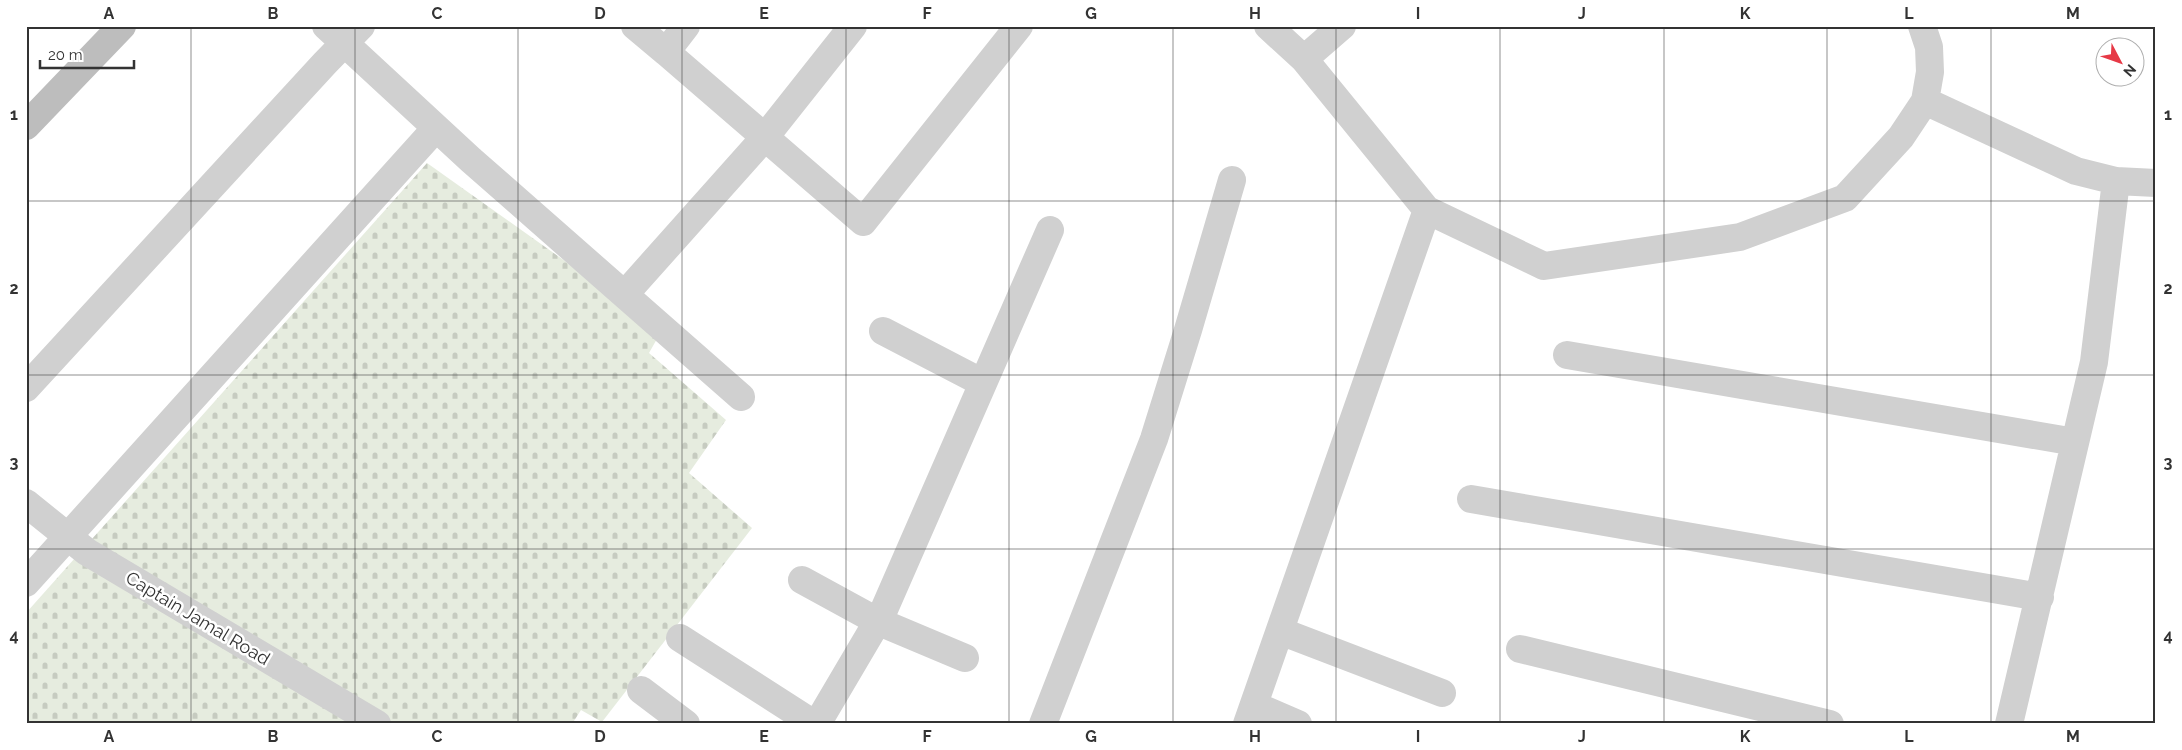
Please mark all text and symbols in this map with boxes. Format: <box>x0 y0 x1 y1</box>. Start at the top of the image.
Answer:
text: A <box>104 4 115 23</box>
text: B <box>268 4 279 23</box>
text: C <box>432 4 443 23</box>
text: D <box>594 4 606 23</box>
text: E <box>759 4 769 23</box>
text: F <box>922 4 932 23</box>
text: G <box>1085 4 1097 23</box>
text: H <box>1249 4 1261 23</box>
text: I <box>1416 4 1420 23</box>
text: J <box>1578 4 1586 23</box>
text: K <box>1740 4 1751 23</box>
text: L <box>1904 4 1914 23</box>
text: M <box>2066 4 2080 23</box>
scale bar <box>40 38 134 70</box>
north arrow <box>2094 38 2144 88</box>
text: 20 m <box>48 46 83 64</box>
text: N <box>2120 61 2139 80</box>
text: 1 <box>10 105 18 124</box>
text: 1 <box>2164 105 2172 124</box>
text: 2 <box>9 279 19 298</box>
text: 2 <box>2163 279 2173 298</box>
text: 3 <box>10 453 19 472</box>
text: 3 <box>2164 453 2173 472</box>
street label: Captain Jamal Road <box>122 567 274 669</box>
text: 4 <box>9 626 19 645</box>
text: 4 <box>2163 626 2173 645</box>
text: A <box>104 727 115 746</box>
text: B <box>268 727 279 746</box>
text: C <box>432 727 443 746</box>
text: D <box>594 727 606 746</box>
text: E <box>759 727 769 746</box>
text: F <box>922 727 932 746</box>
text: G <box>1085 727 1097 746</box>
text: H <box>1249 727 1261 746</box>
text: I <box>1416 727 1420 746</box>
text: J <box>1578 727 1586 746</box>
text: K <box>1740 727 1751 746</box>
text: L <box>1904 727 1914 746</box>
text: M <box>2066 727 2080 746</box>

